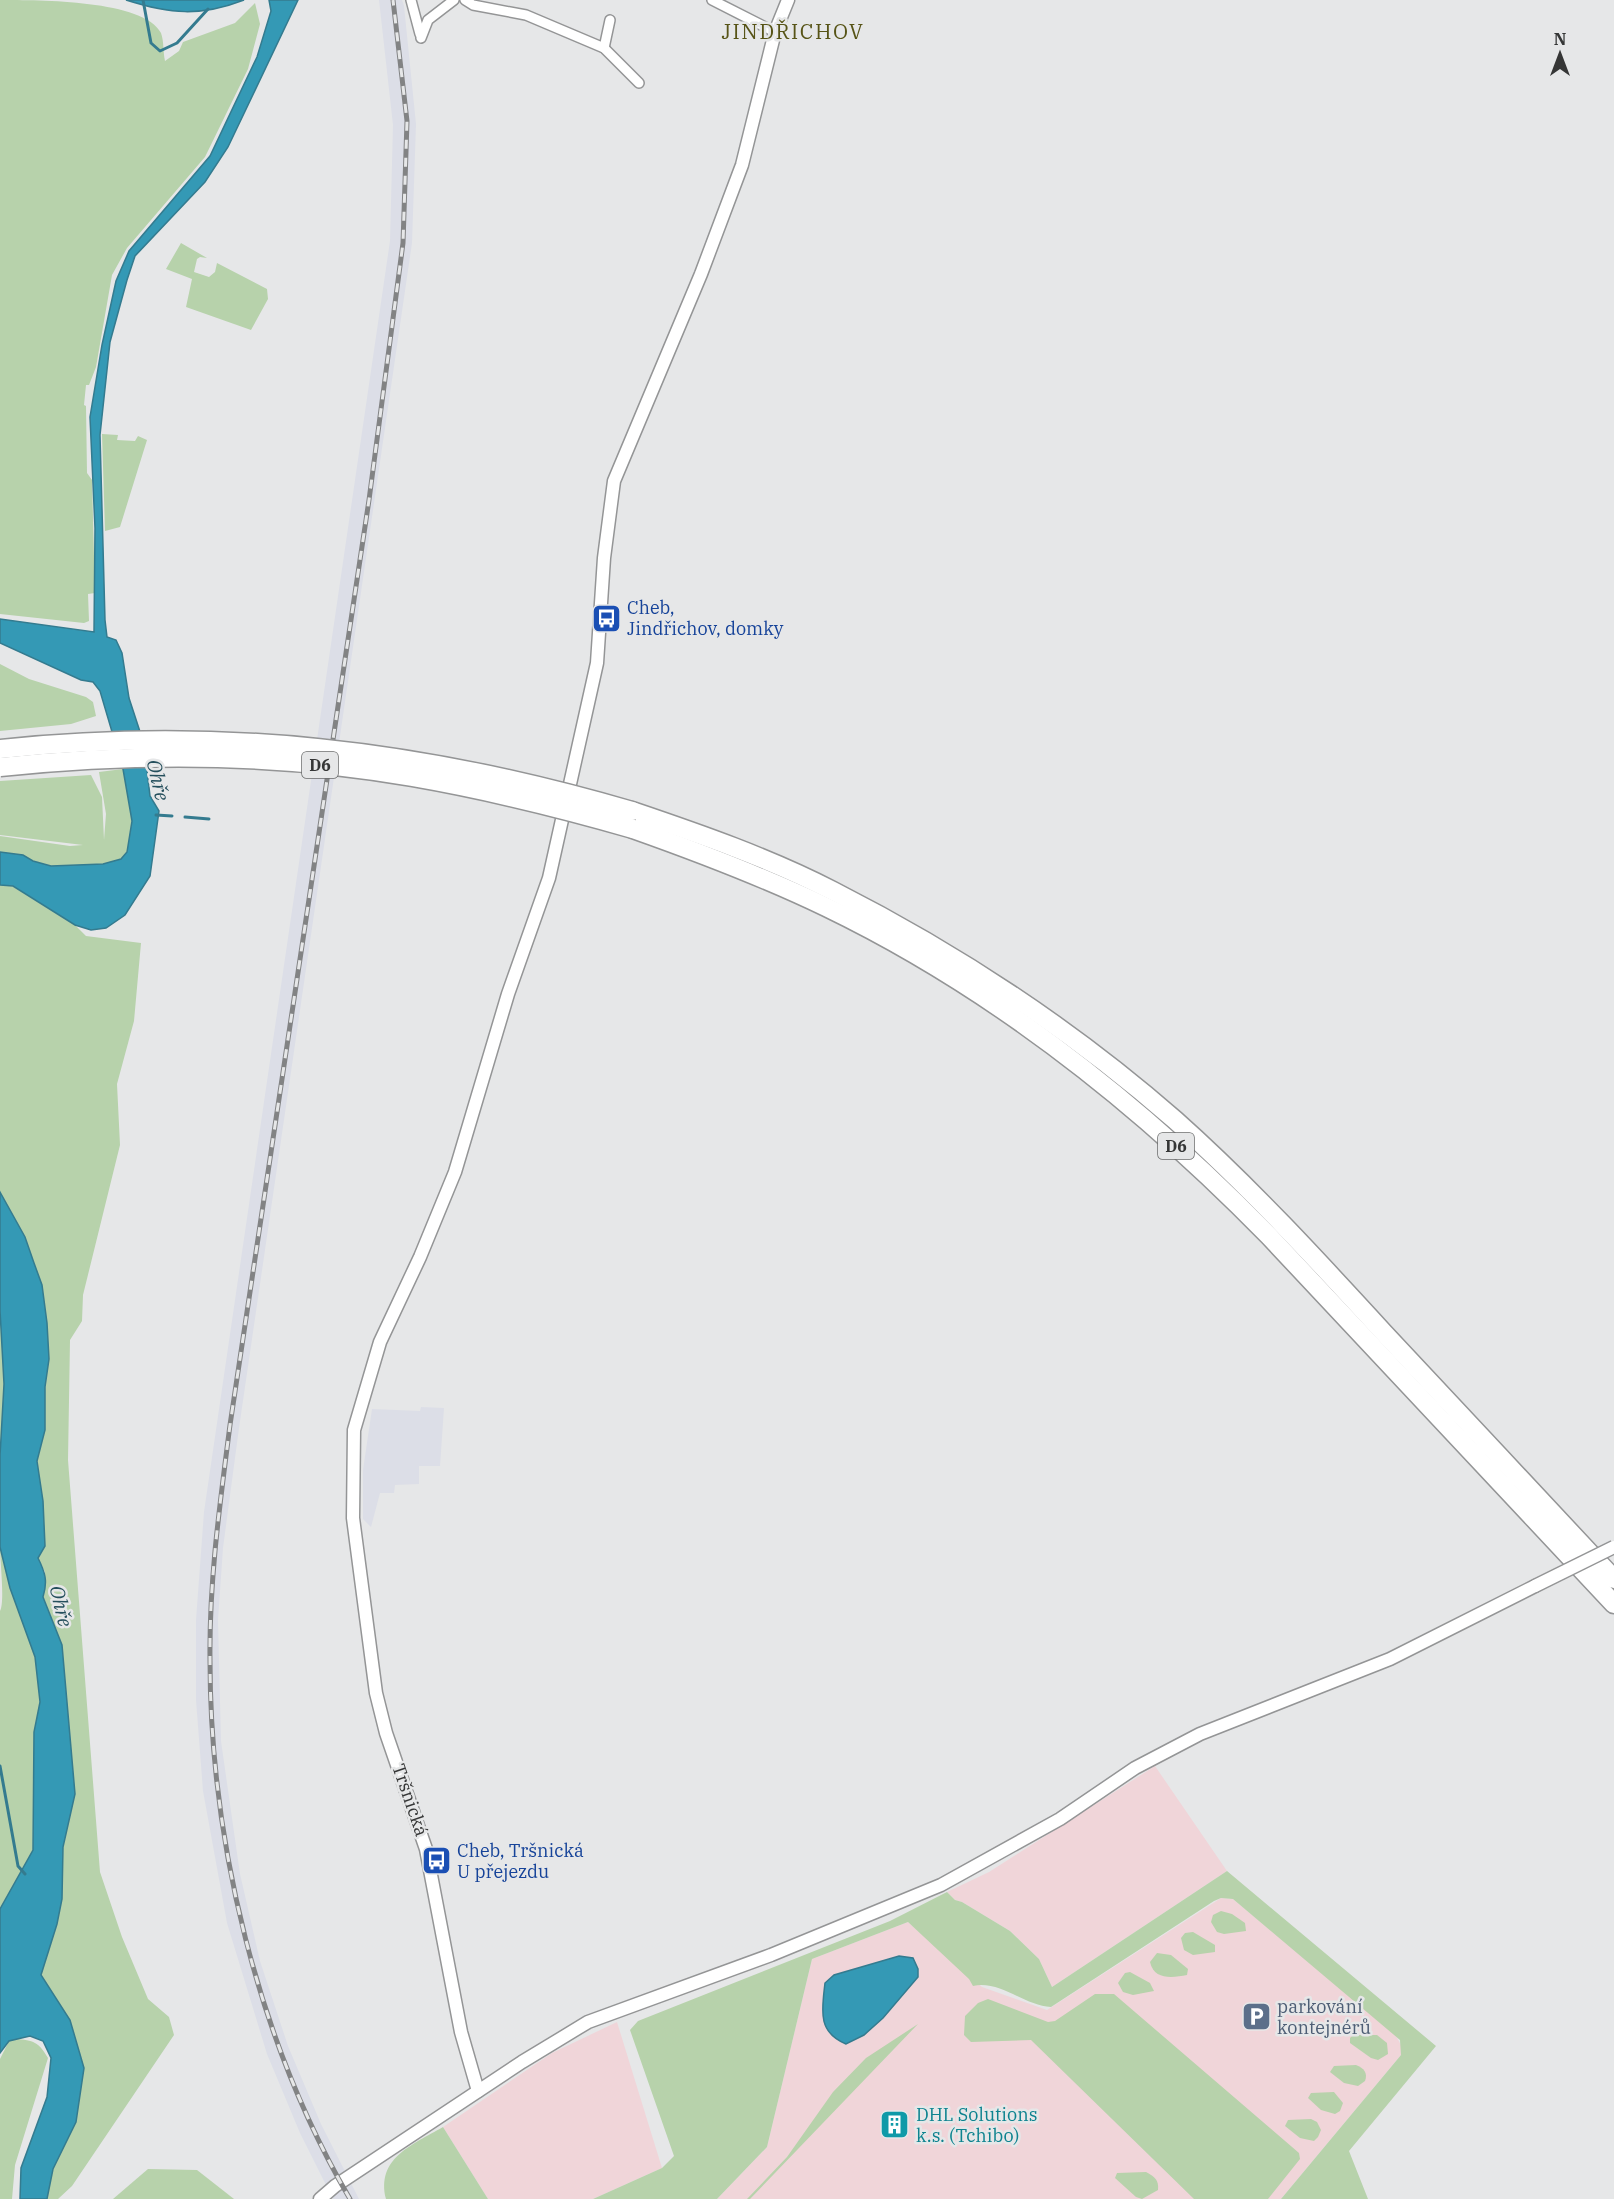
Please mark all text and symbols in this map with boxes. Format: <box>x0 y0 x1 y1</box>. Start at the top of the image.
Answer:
district label: JINDŘICHOV <box>721 17 865 45</box>
north arrow <box>1530 24 1590 84</box>
text: N <box>1554 29 1566 49</box>
place label: Cheb, Jindřichov, domky <box>627 596 784 640</box>
bus stop icon: Cheb, Jindřichov, domky <box>590 602 622 634</box>
road number: D6 <box>302 752 338 778</box>
water label: Ohře <box>141 756 176 803</box>
road number: D6 <box>1158 1133 1194 1159</box>
water label: Ohře <box>44 1582 79 1629</box>
street label: Tršnická <box>387 1761 434 1839</box>
place label: Cheb, Tršnická U přejezdu <box>457 1839 584 1883</box>
bus stop icon: Cheb, Tršnická U přejezdu <box>420 1845 452 1877</box>
place label: parkování kontejnérů <box>1277 1995 1371 2039</box>
parking icon: parkování kontejnérů <box>1240 2001 1272 2033</box>
place label: DHL Solutions k.s. (Tchibo) <box>916 2103 1037 2147</box>
building icon: DHL Solutions k.s. (Tchibo) <box>879 2109 911 2141</box>

